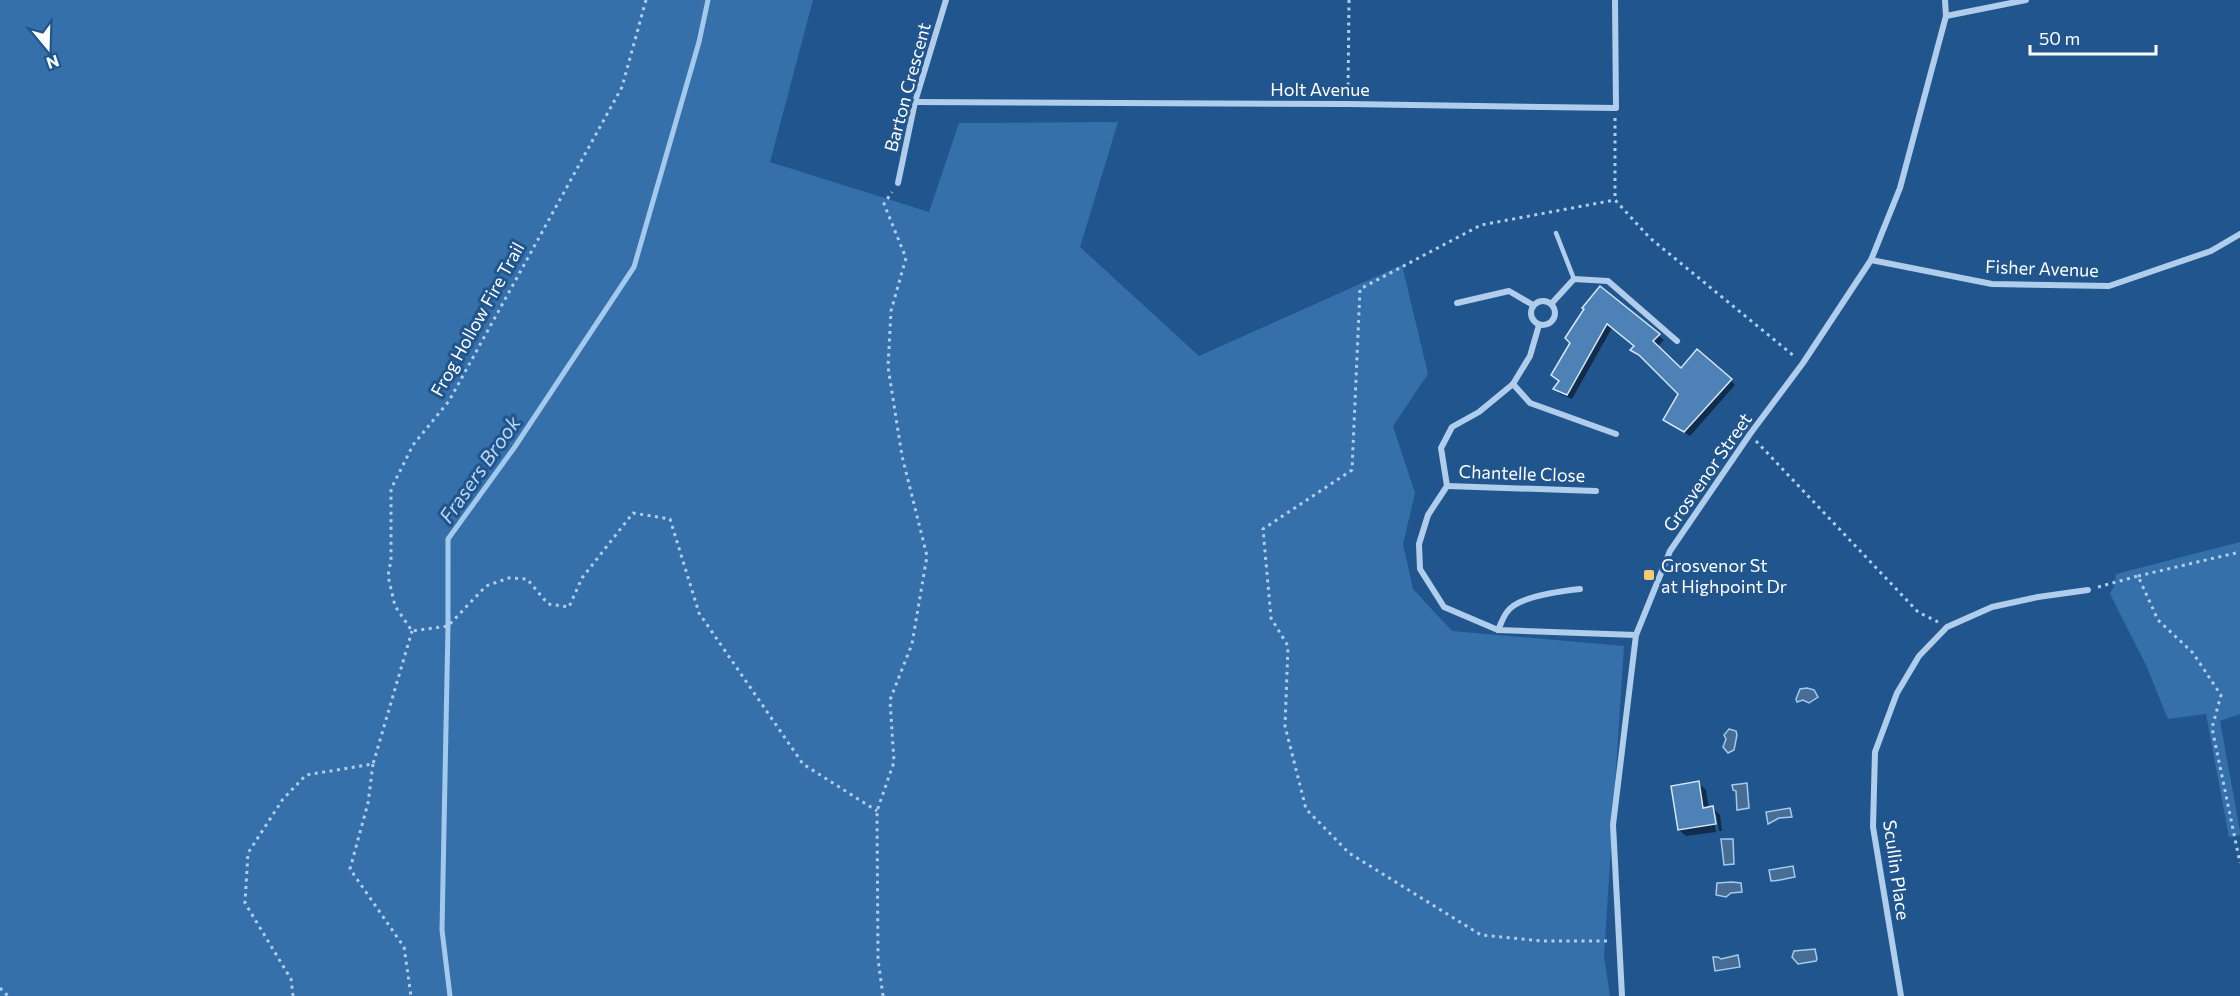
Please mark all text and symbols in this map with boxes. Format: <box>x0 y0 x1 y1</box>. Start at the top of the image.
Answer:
north arrow <box>18 18 78 78</box>
scale bar <box>2030 18 2156 56</box>
street label: Barton Crescent <box>879 20 935 154</box>
text: 50 m <box>2039 27 2080 49</box>
text: N <box>44 52 62 74</box>
street label: Holt Avenue <box>1270 78 1370 100</box>
street label: Frog Hollow Fire Trail <box>425 238 529 400</box>
street label: Fisher Avenue <box>1985 255 2099 281</box>
street label: Grosvenor Street <box>1658 408 1756 536</box>
water label: Frasers Brook <box>433 410 525 527</box>
street label: Chantelle Close <box>1458 460 1586 486</box>
place label: Grosvenor St at Highpoint Dr <box>1661 554 1787 597</box>
marker: Grosvenor St at Highpoint Dr <box>1642 568 1656 582</box>
street label: Scullin Place <box>1879 819 1915 921</box>

